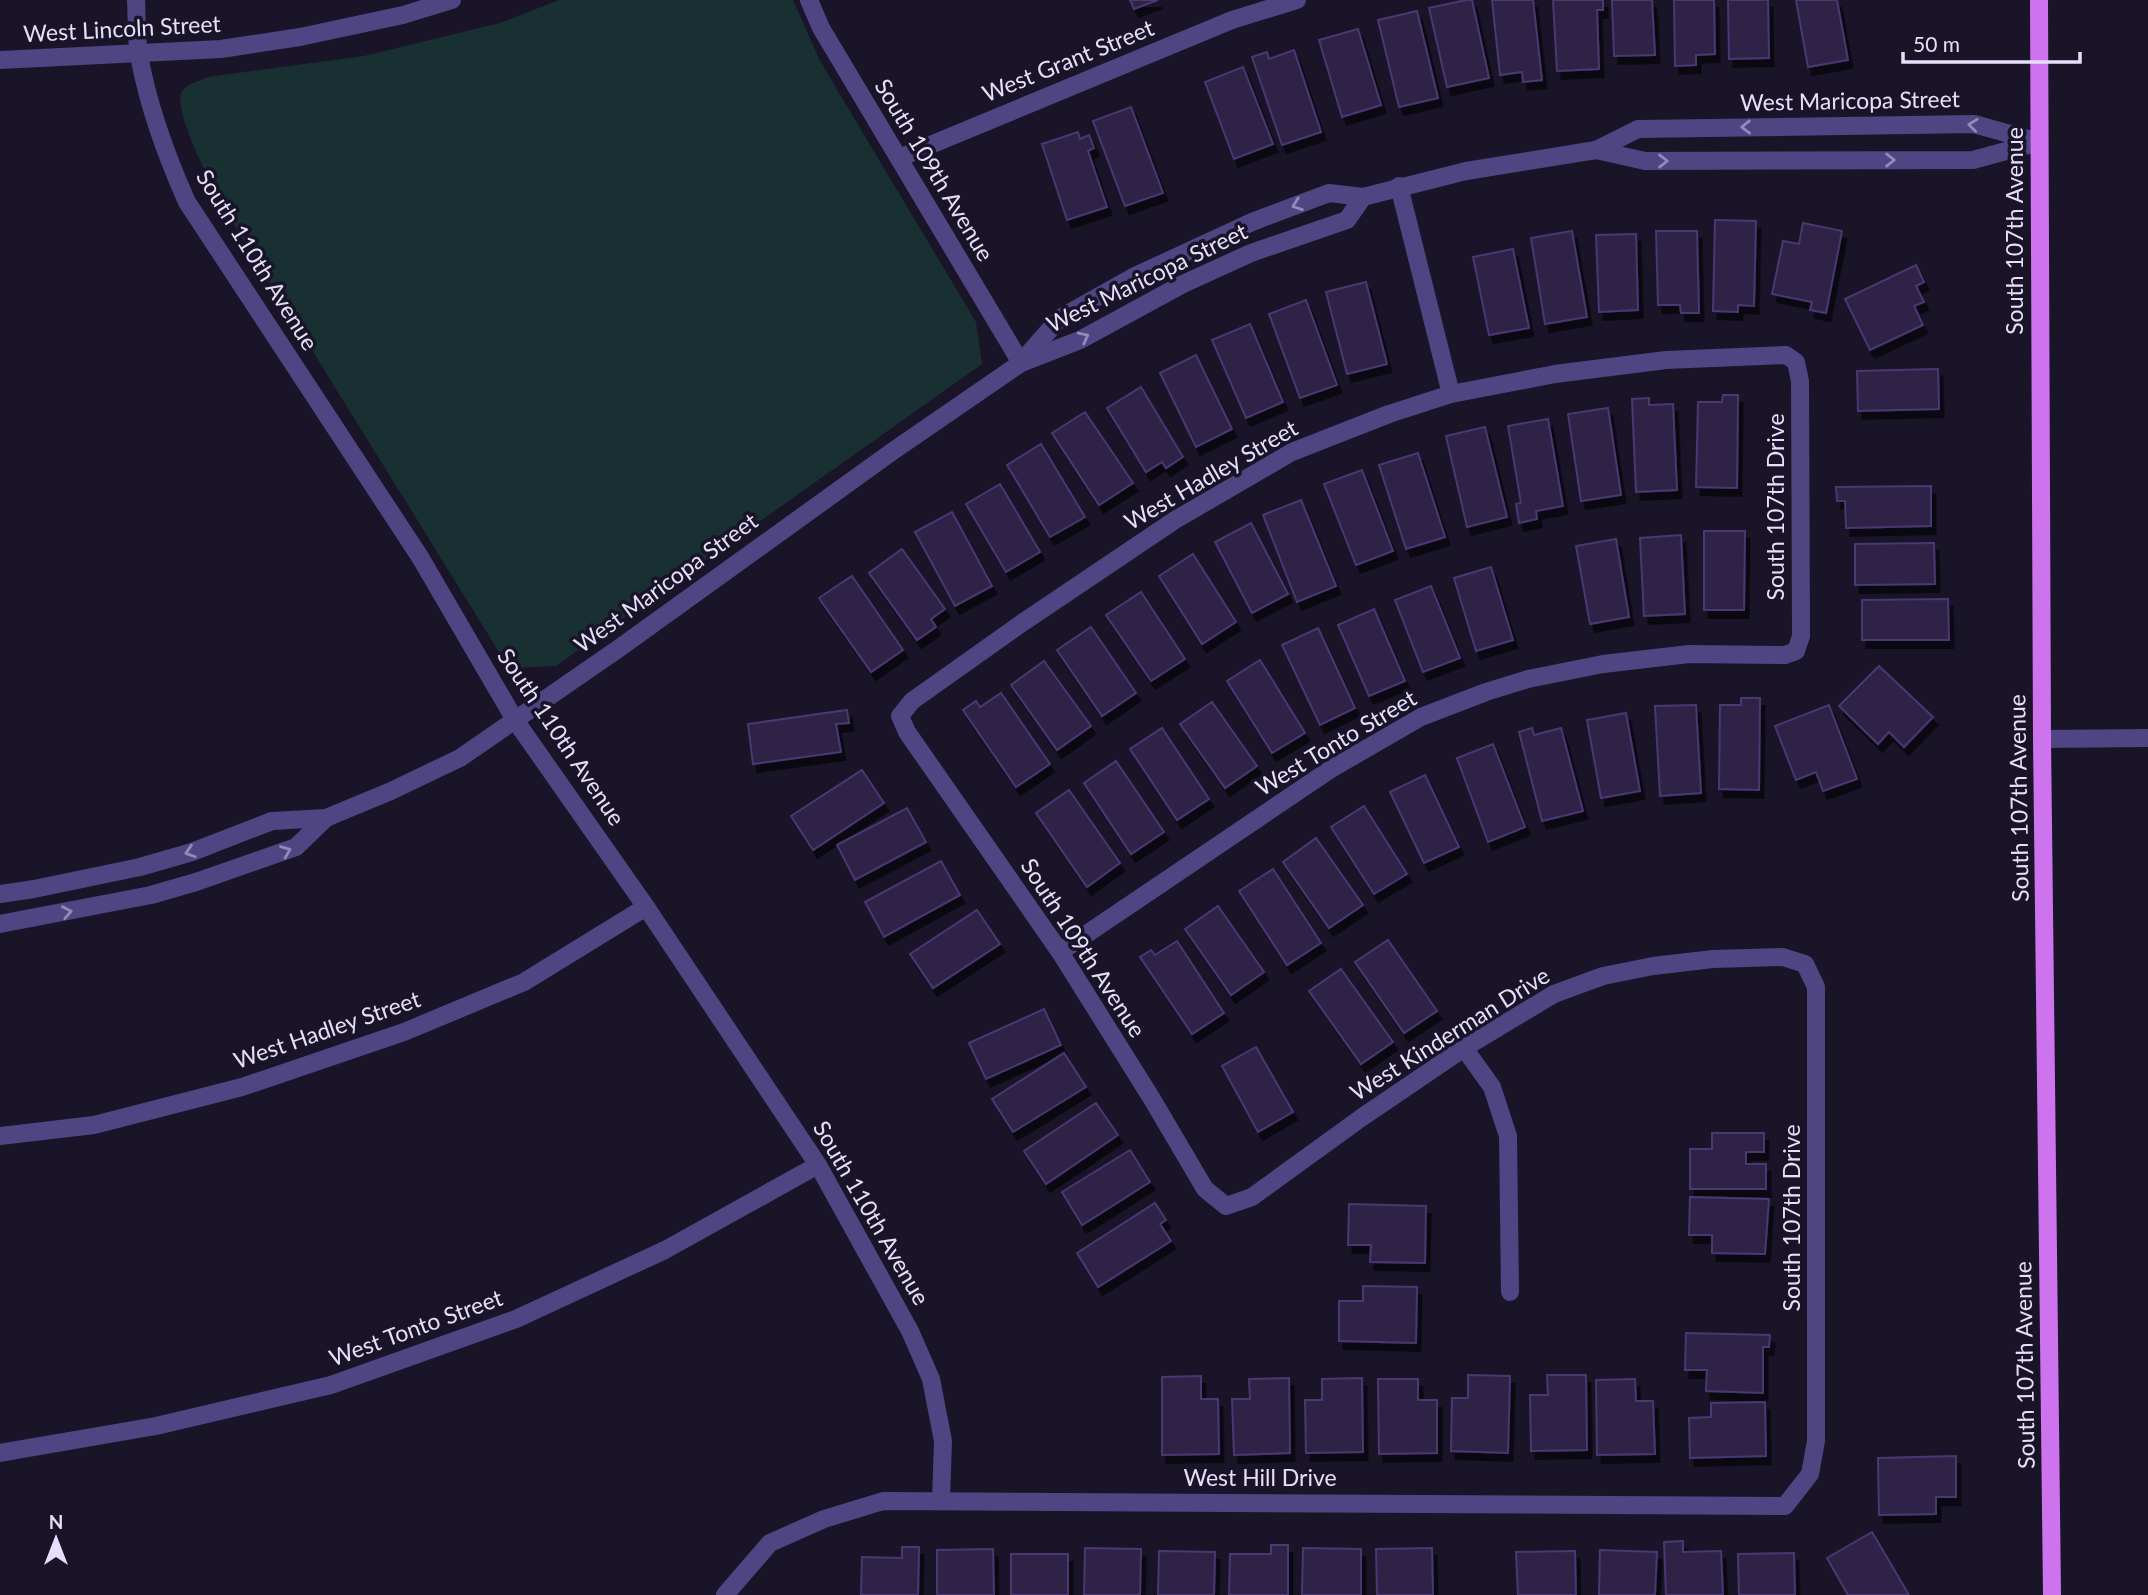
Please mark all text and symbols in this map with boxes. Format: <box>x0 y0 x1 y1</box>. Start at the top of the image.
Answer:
street label: West Lincoln Street <box>23 9 222 47</box>
street label: West Grant Street <box>978 13 1158 107</box>
scale bar <box>1903 21 2080 65</box>
text: 50 m <box>1913 31 1960 56</box>
street label: South 109th Avenue <box>869 73 1000 266</box>
street label: West Maricopa Street <box>1740 84 1961 116</box>
one-way arrow <box>1967 118 1979 133</box>
one-way arrow <box>1740 120 1751 135</box>
street label: South 107th Avenue <box>2000 127 2028 335</box>
one-way arrow <box>1885 152 1896 168</box>
one-way arrow <box>1658 153 1668 169</box>
street label: South 110th Avenue <box>191 164 325 355</box>
one-way arrow <box>1292 197 1304 211</box>
street label: West Maricopa Street <box>1042 216 1252 338</box>
one-way arrow <box>1077 332 1089 346</box>
street label: West Hadley Street <box>1119 413 1303 535</box>
street label: South 107th Drive <box>1761 413 1789 601</box>
street label: West Maricopa Street <box>568 506 763 658</box>
street label: South 110th Avenue <box>492 643 631 830</box>
street label: West Tonto Street <box>1250 683 1421 801</box>
street label: South 107th Avenue <box>2002 694 2034 902</box>
one-way arrow <box>184 844 196 858</box>
one-way arrow <box>279 845 291 859</box>
street label: South 109th Avenue <box>1016 853 1152 1042</box>
one-way arrow <box>61 905 73 920</box>
street label: West Kinderman Drive <box>1345 960 1554 1106</box>
street label: West Hadley Street <box>230 984 424 1074</box>
street label: South 110th Avenue <box>808 1116 936 1309</box>
street label: South 107th Drive <box>1777 1124 1805 1312</box>
street label: South 107th Avenue <box>2008 1261 2040 1469</box>
street label: West Tonto Street <box>325 1282 507 1371</box>
street label: West Hill Drive <box>1183 1463 1337 1491</box>
north arrow <box>21 1504 91 1574</box>
text: N <box>49 1510 63 1533</box>

